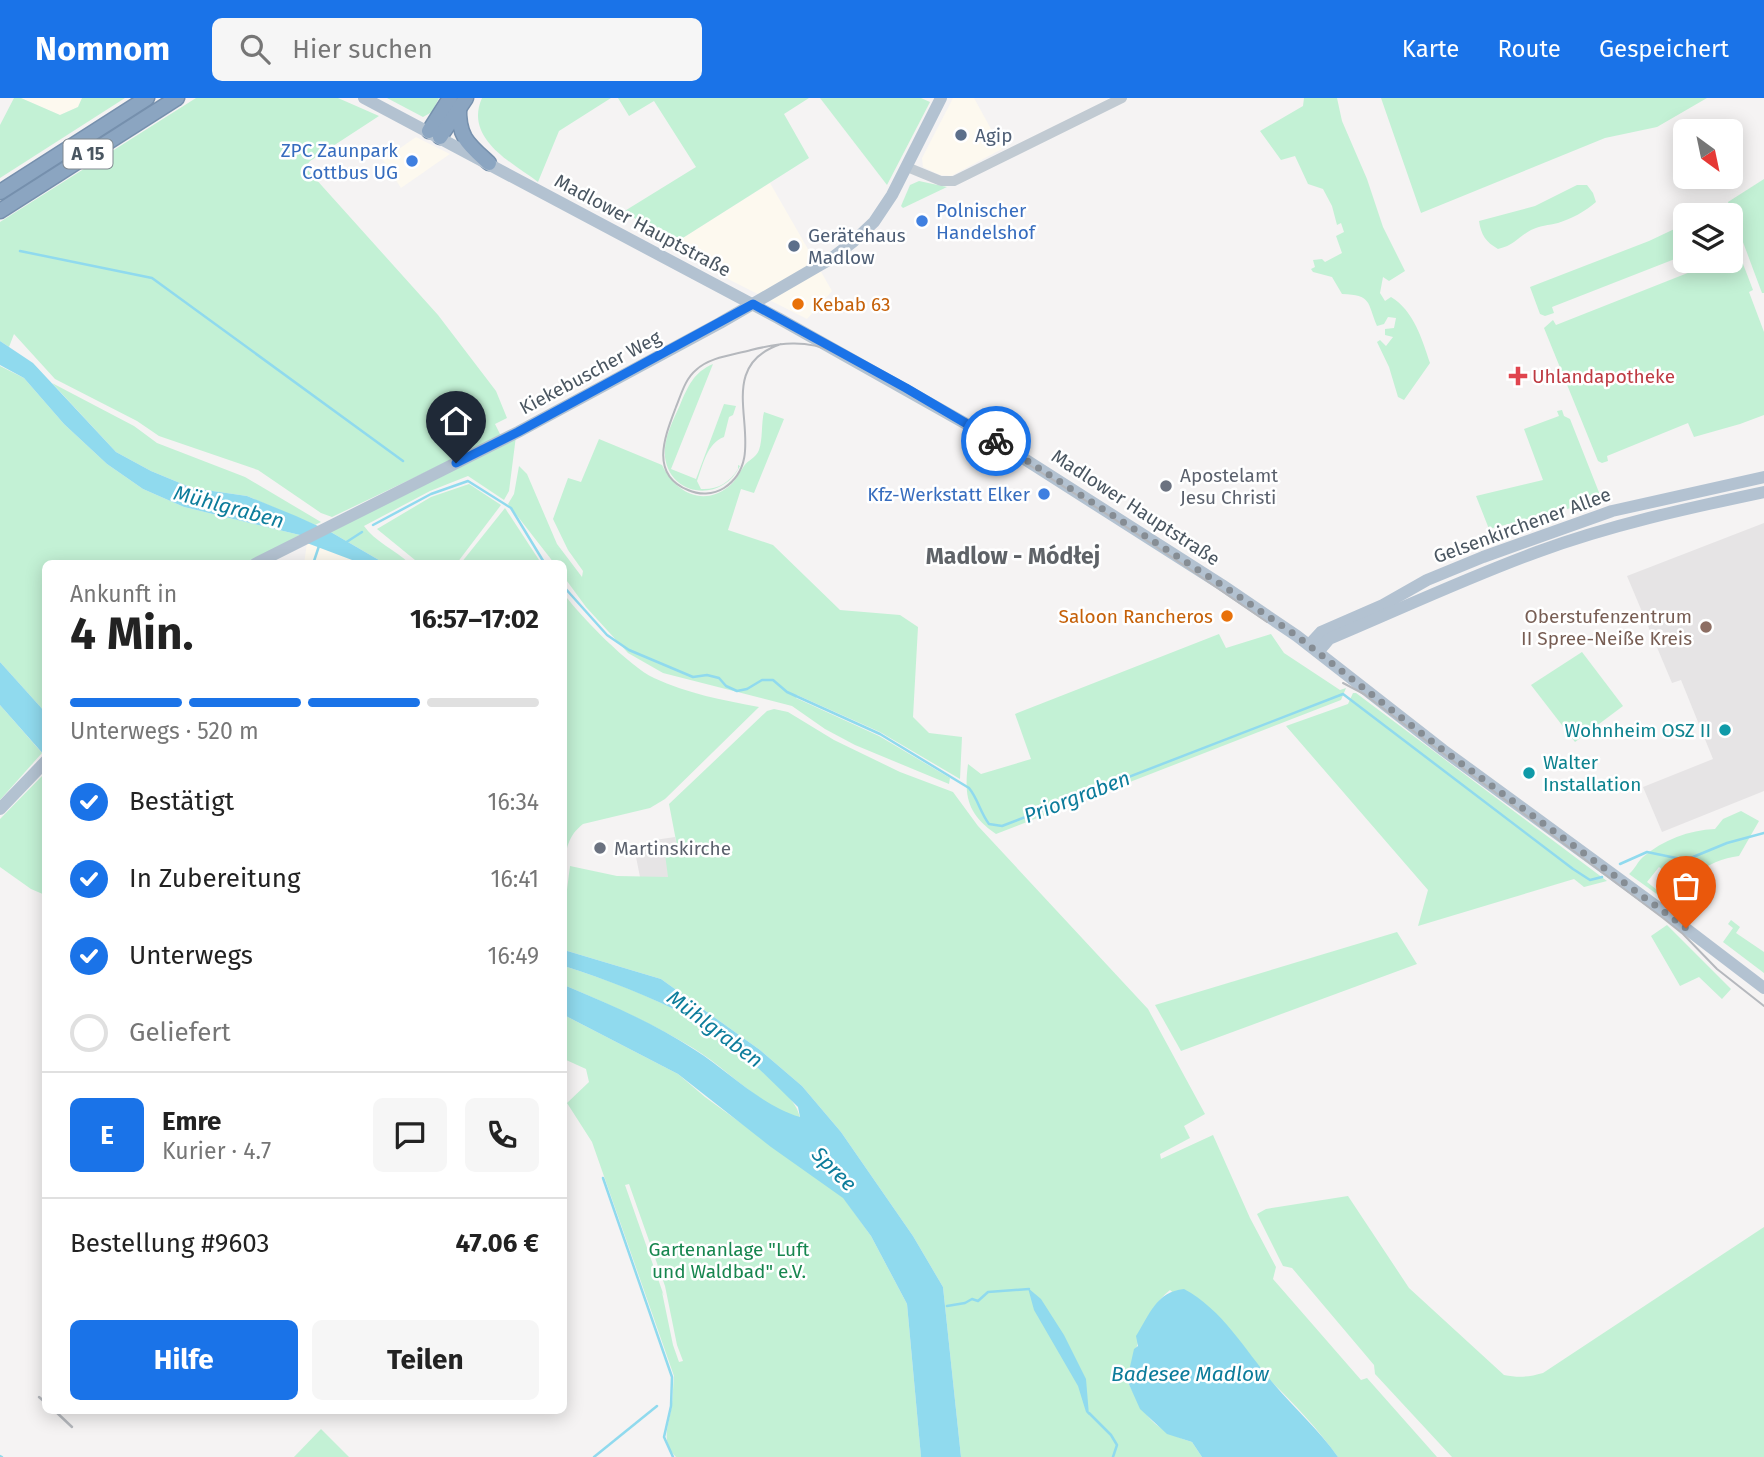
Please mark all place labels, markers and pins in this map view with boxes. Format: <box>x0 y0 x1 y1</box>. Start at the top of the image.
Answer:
place label: Agip <box>975 124 1012 147</box>
marker: Agip <box>953 127 969 143</box>
place label: ZPC Zaunpark Cottbus UG <box>281 139 398 184</box>
marker: ZPC Zaunpark Cottbus UG <box>404 153 420 169</box>
place label: Polnischer Handelshof <box>936 199 1037 244</box>
marker: Polnischer Handelshof <box>914 213 930 229</box>
place label: Gerätehaus Madlow <box>808 224 906 269</box>
marker: Gerätehaus Madlow <box>786 238 802 254</box>
place label: Kebab 63 <box>812 293 890 316</box>
marker: Kebab 63 <box>790 296 806 312</box>
place label: Uhlandapotheke <box>1532 365 1675 388</box>
marker: Uhlandapotheke <box>1510 368 1526 384</box>
pin <box>426 391 486 463</box>
place label: Apostelamt Jesu Christi <box>1180 464 1278 509</box>
marker: Apostelamt Jesu Christi <box>1158 478 1174 494</box>
place label: Kfz-Werkstatt Elker <box>867 483 1031 506</box>
marker: Kfz-Werkstatt Elker <box>1036 486 1052 502</box>
place label: Saloon Rancheros <box>1059 605 1213 628</box>
place label: Oberstufenzentrum II Spree-Neiße Kreis <box>1521 605 1692 650</box>
marker: Saloon Rancheros <box>1219 608 1235 624</box>
marker: Oberstufenzentrum II Spree-Neiße Kreis <box>1698 619 1714 635</box>
place label: Wohnheim OSZ II <box>1565 719 1711 742</box>
marker: Wohnheim OSZ II <box>1717 722 1733 738</box>
place label: Walter Installation <box>1543 751 1641 796</box>
marker: Walter Installation <box>1521 765 1537 781</box>
place label: Martinskirche <box>614 837 731 860</box>
marker: Martinskirche <box>592 840 608 856</box>
pin <box>1656 856 1716 928</box>

